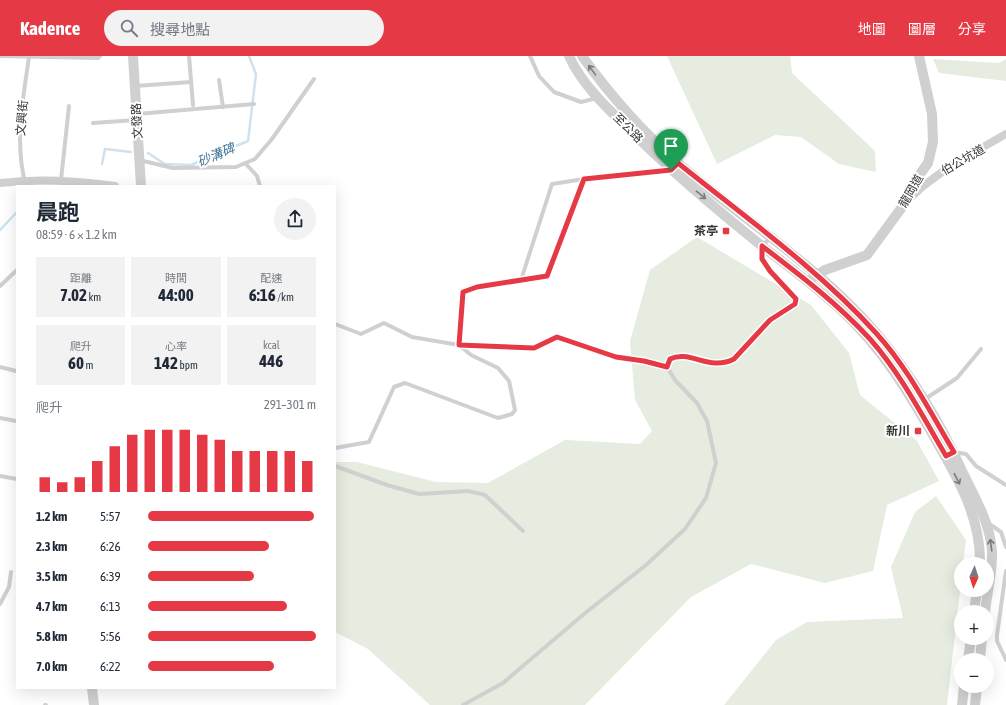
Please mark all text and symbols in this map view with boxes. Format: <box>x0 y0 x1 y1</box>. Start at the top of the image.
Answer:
search box <box>104 10 384 46</box>
text: Kadence <box>20 17 80 39</box>
icon: search <box>118 17 140 39</box>
text: 搜尋地點 <box>150 21 210 38</box>
text: 地圖 <box>858 21 886 37</box>
text: 圖層 <box>908 21 936 37</box>
text: 分享 <box>958 21 986 37</box>
one-way arrow <box>588 65 596 76</box>
street label: 文興街 <box>13 99 31 137</box>
street label: 文發路 <box>129 103 145 139</box>
street label: 至公路 <box>610 110 646 146</box>
pin <box>654 129 688 170</box>
icon: arrive <box>660 135 682 157</box>
water label: 砂溝碑 <box>195 140 239 170</box>
street label: 伯公坑道 <box>939 142 987 178</box>
street label: 龍岡道 <box>896 172 926 210</box>
one-way arrow <box>695 191 706 200</box>
button: share <box>274 198 316 240</box>
text: 晨跑 <box>36 199 80 225</box>
place label: 茶亭 <box>694 224 718 238</box>
marker: 茶亭 <box>721 226 731 236</box>
text: 08:59 · 6 × 1.2 km <box>36 227 117 242</box>
text: 距離 <box>70 272 92 284</box>
text: 時間 <box>165 272 187 284</box>
text: 配速 <box>260 272 282 284</box>
text: 7.02 <box>60 285 87 305</box>
text: 44:00 <box>158 285 194 305</box>
text: 6:16 <box>249 285 276 305</box>
text: km <box>87 291 101 303</box>
text: /km <box>276 291 294 303</box>
text: kcal <box>263 339 280 351</box>
text: 爬升 <box>70 340 92 352</box>
text: 心率 <box>165 340 187 352</box>
text: 446 <box>259 351 283 371</box>
text: 60 <box>68 353 84 373</box>
text: 142 <box>154 353 178 373</box>
text: m <box>84 359 93 371</box>
text: bpm <box>178 359 198 371</box>
text: 291–301 m <box>264 397 316 412</box>
text: 爬升 <box>36 400 62 415</box>
place label: 新川 <box>886 424 910 438</box>
marker: 新川 <box>913 426 923 436</box>
one-way arrow <box>954 472 961 484</box>
text: 1.2 km <box>36 509 67 524</box>
text: 5:57 <box>100 509 121 524</box>
text: 2.3 km <box>36 539 67 554</box>
text: 6:26 <box>100 539 121 554</box>
one-way arrow <box>987 539 995 552</box>
north arrow <box>954 557 994 597</box>
map controls <box>954 557 994 693</box>
text: 3.5 km <box>36 569 67 584</box>
text: 6:39 <box>100 569 121 584</box>
text: 4.7 km <box>36 599 67 614</box>
text: 6:13 <box>100 599 121 614</box>
button: + <box>954 605 994 645</box>
text: 5.8 km <box>36 629 67 644</box>
text: 5:56 <box>100 629 121 644</box>
button: − <box>954 653 994 693</box>
text: 7.0 km <box>36 659 67 674</box>
text: 6:22 <box>100 659 121 674</box>

